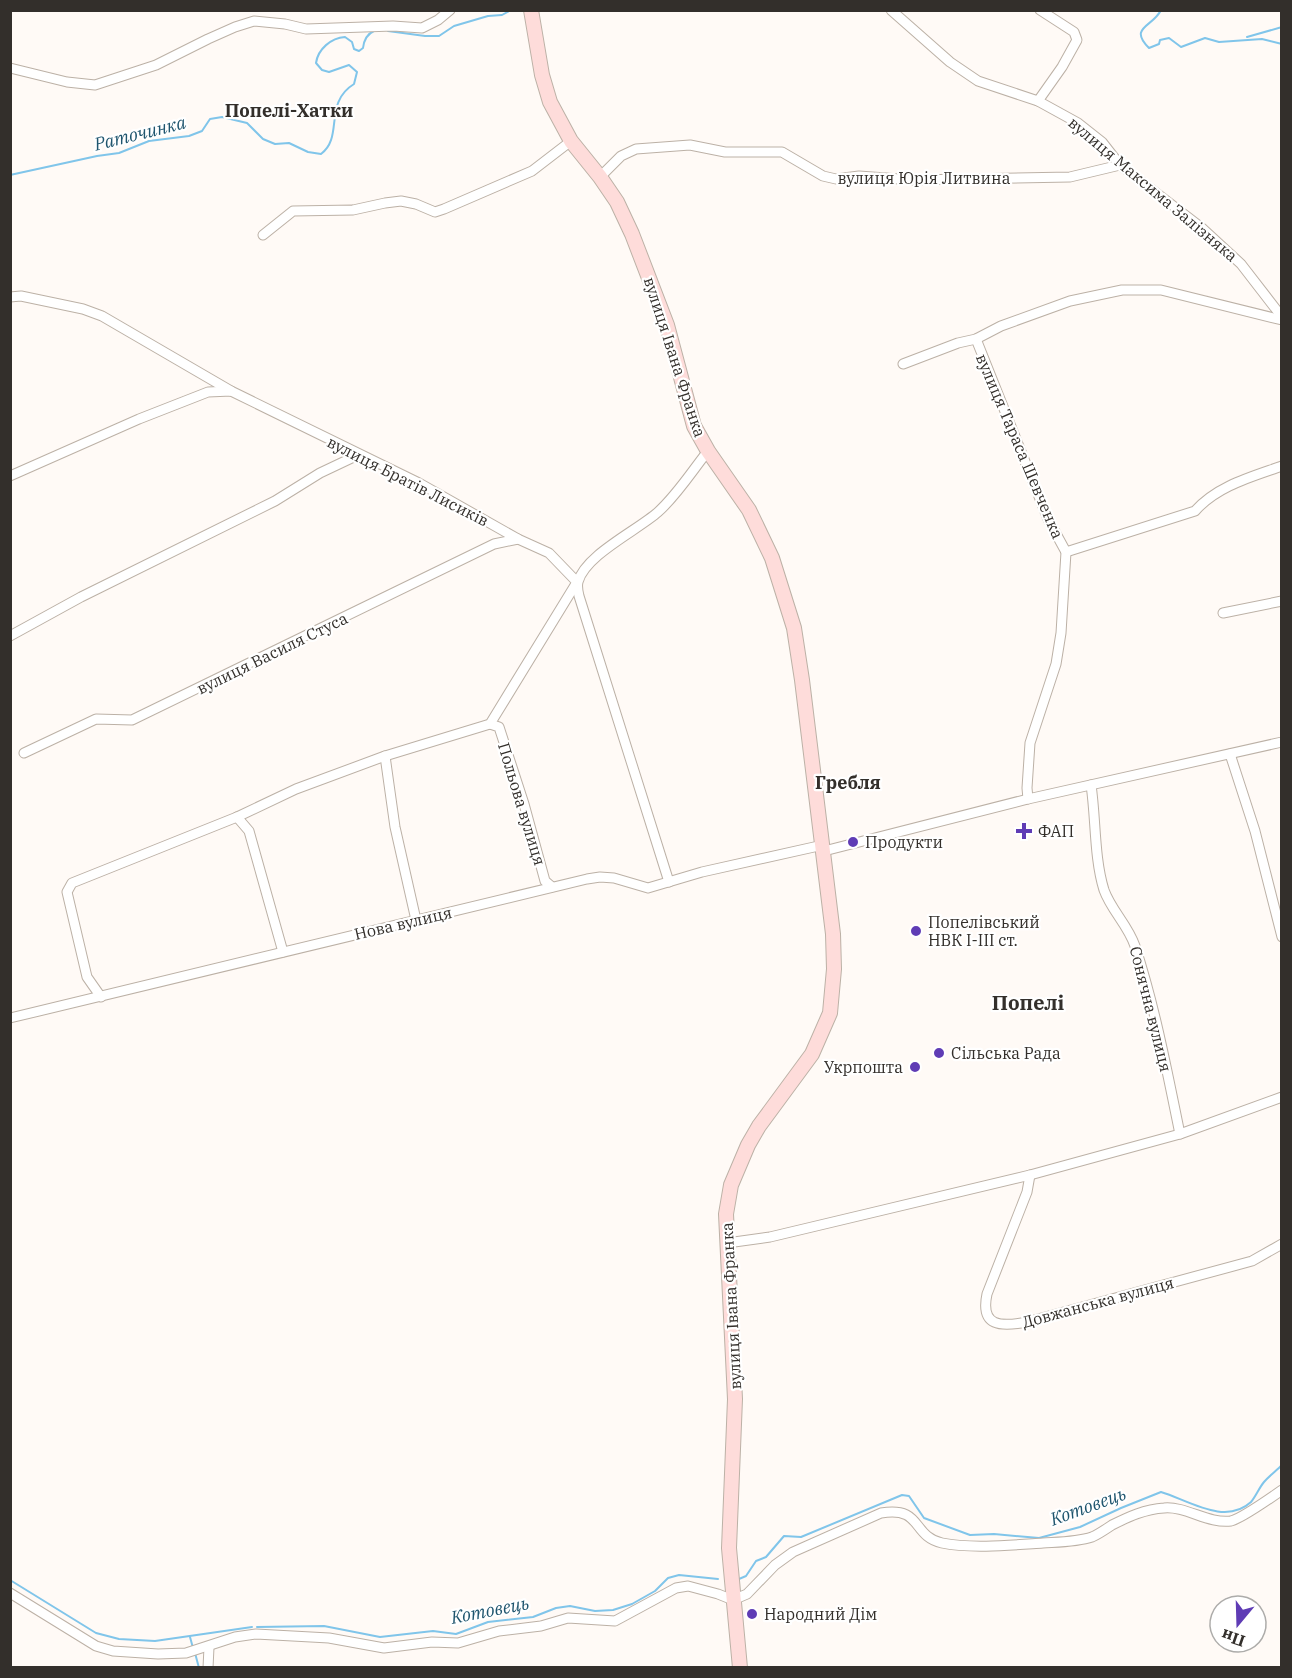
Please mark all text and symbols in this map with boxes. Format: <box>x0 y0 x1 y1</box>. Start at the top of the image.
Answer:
district label: Попелі-Хатки <box>225 99 353 122</box>
water label: Раточинка <box>91 110 188 156</box>
street label: вулиця Максима Залізняка <box>1064 112 1242 266</box>
street label: вулиця Юрія Литвина <box>838 168 1011 188</box>
street label: вулиця Івана Франка <box>640 274 710 440</box>
street label: вулиця Тараса Шевченка <box>972 350 1068 542</box>
street label: вулиця Братів Лисиків <box>324 432 492 530</box>
street label: вулиця Василя Стуса <box>193 608 351 698</box>
street label: Польова вулиця <box>494 740 550 868</box>
district label: Гребля <box>815 771 881 794</box>
place label: ФАП <box>1038 821 1074 841</box>
marker: ФАП <box>1015 822 1033 840</box>
place label: Продукти <box>865 832 943 852</box>
marker: Продукти <box>846 835 860 849</box>
street label: Нова вулиця <box>352 902 454 944</box>
place label: Попелівський НВК І-ІІІ ст. <box>928 912 1040 950</box>
marker: Попелівський НВК І-ІІІ ст. <box>909 924 923 938</box>
street label: Сонячна вулиця <box>1126 944 1176 1074</box>
district label: Попелі <box>992 989 1065 1016</box>
place label: Сільська Рада <box>951 1043 1061 1063</box>
marker: Сільська Рада <box>932 1046 946 1060</box>
place label: Укрпошта <box>824 1057 903 1077</box>
marker: Укрпошта <box>908 1060 922 1074</box>
street label: вулиця Івана Франка <box>717 1222 745 1390</box>
street label: Довжанська вулиця <box>1020 1272 1176 1332</box>
water label: Котовець <box>1046 1482 1129 1531</box>
water label: Котовець <box>448 1591 531 1629</box>
north arrow <box>1208 1594 1268 1654</box>
place label: Народний Дім <box>764 1604 877 1624</box>
marker: Народний Дім <box>745 1607 759 1621</box>
text: Пн <box>1218 1625 1248 1652</box>

